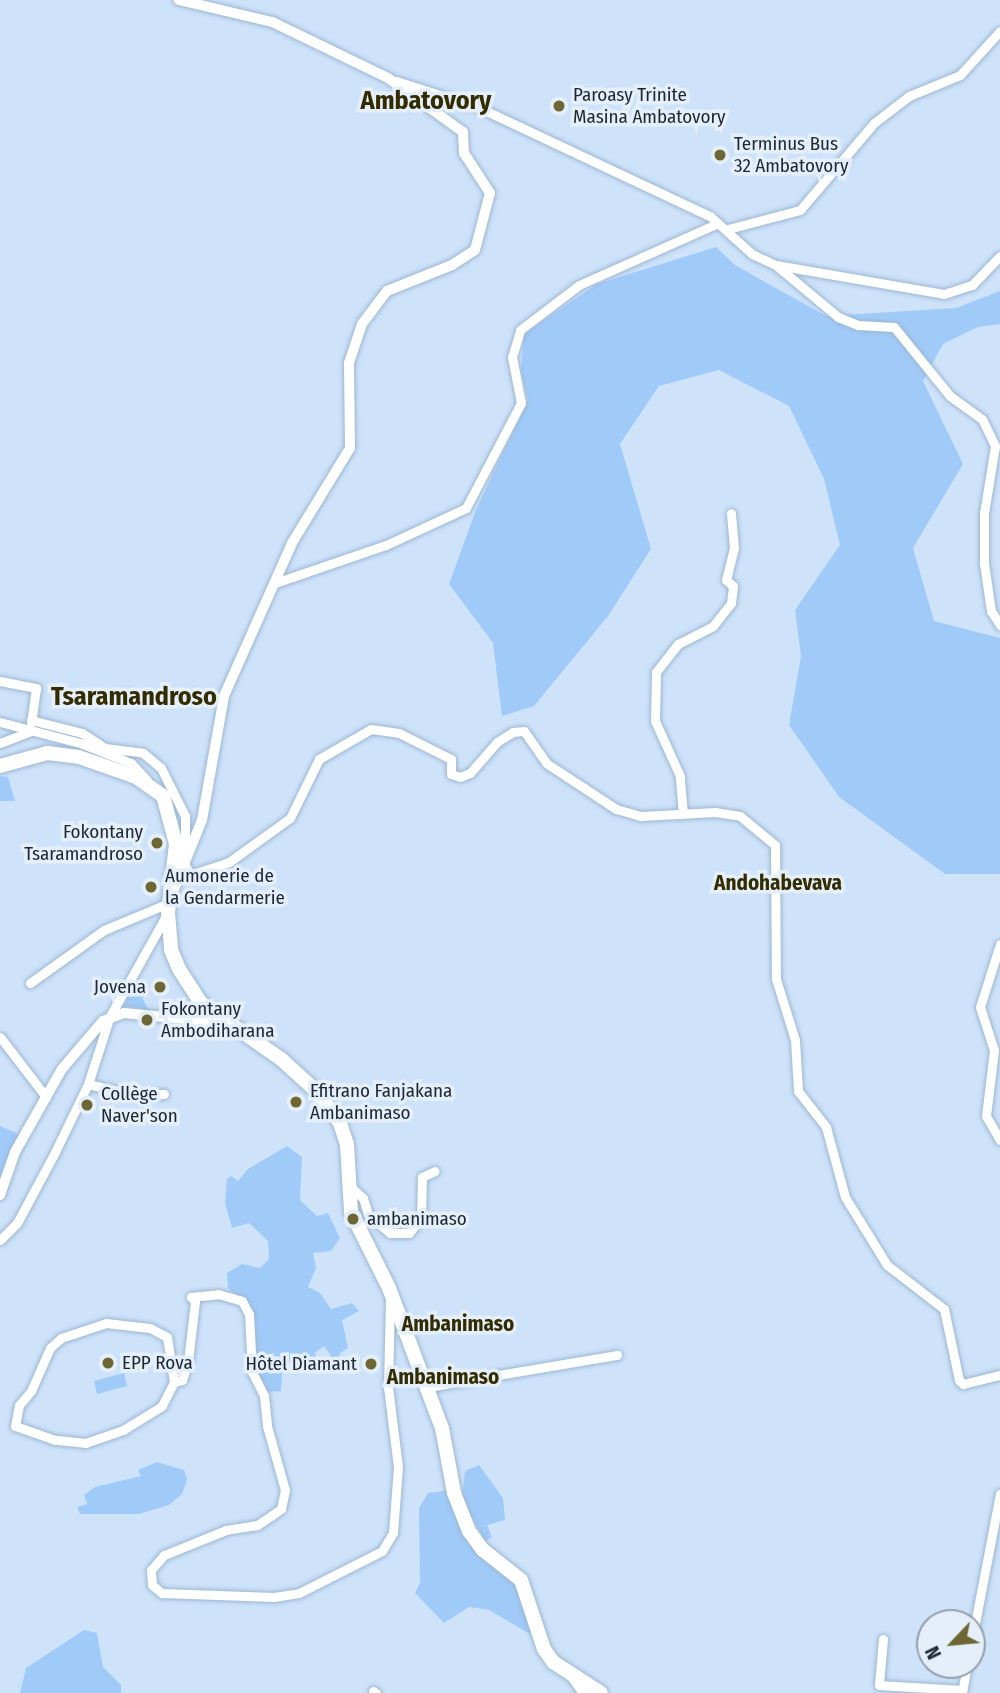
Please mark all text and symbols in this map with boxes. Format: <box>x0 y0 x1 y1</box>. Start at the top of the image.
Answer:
place label: Paroasy Trinite Masina Ambatovory <box>573 84 726 128</box>
district label: Ambatovory <box>361 85 491 117</box>
marker: Paroasy Trinite Masina Ambatovory <box>551 98 567 114</box>
place label: Terminus Bus 32 Ambatovory <box>734 133 848 177</box>
marker: Terminus Bus 32 Ambatovory <box>712 147 728 163</box>
district label: Tsaramandroso <box>51 681 217 713</box>
place label: Fokontany Tsaramandroso <box>24 821 143 865</box>
marker: Fokontany Tsaramandroso <box>149 835 165 851</box>
place label: Aumonerie de la Gendarmerie <box>165 865 285 909</box>
district label: Andohabevava <box>714 870 842 896</box>
marker: Aumonerie de la Gendarmerie <box>143 879 159 895</box>
place label: Jovena <box>94 976 146 998</box>
marker: Jovena <box>152 979 168 995</box>
place label: Fokontany Ambodiharana <box>161 998 275 1042</box>
marker: Fokontany Ambodiharana <box>139 1012 155 1028</box>
place label: Efitrano Fanjakana Ambanimaso <box>310 1080 452 1124</box>
place label: Collège Naver'son <box>101 1083 178 1127</box>
marker: Efitrano Fanjakana Ambanimaso <box>288 1094 304 1110</box>
marker: Collège Naver'son <box>79 1097 95 1113</box>
place label: ambanimaso <box>367 1208 467 1230</box>
marker: ambanimaso <box>345 1211 361 1227</box>
district label: Ambanimaso <box>402 1311 514 1337</box>
place label: EPP Rova <box>122 1352 193 1374</box>
place label: Hôtel Diamant <box>245 1353 357 1375</box>
marker: EPP Rova <box>100 1355 116 1371</box>
marker: Hôtel Diamant <box>363 1356 379 1372</box>
district label: Ambanimaso <box>387 1364 499 1390</box>
north arrow <box>916 1609 986 1679</box>
text: N <box>921 1642 946 1663</box>

